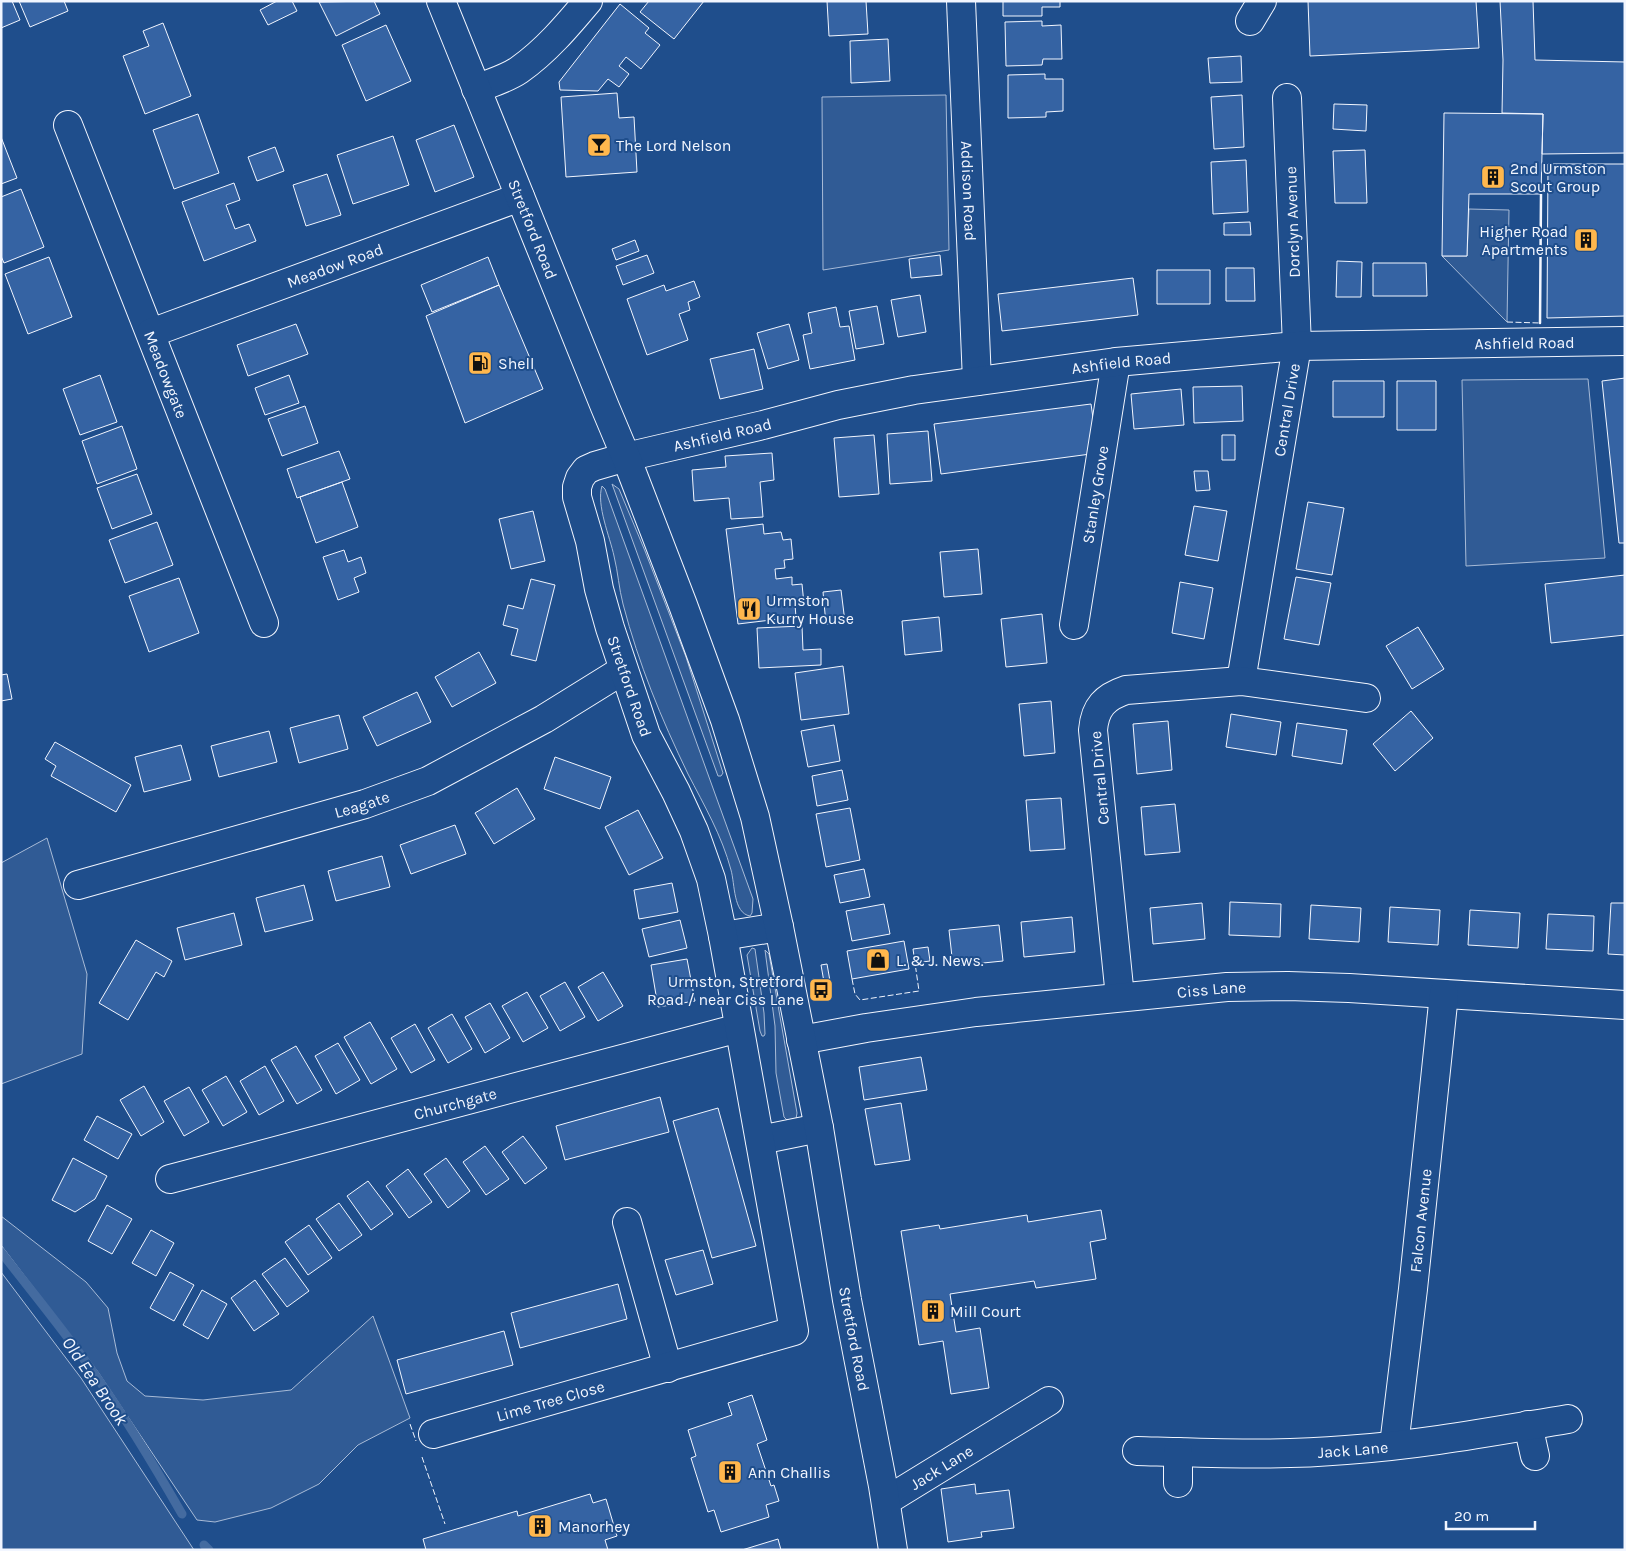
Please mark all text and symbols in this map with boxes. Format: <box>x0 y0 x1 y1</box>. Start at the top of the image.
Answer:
bar icon: The Lord Nelson <box>586 132 612 158</box>
place label: The Lord Nelson <box>616 136 731 155</box>
street label: Addison Road <box>957 140 980 241</box>
place label: 2nd Urmston Scout Group <box>1510 159 1606 196</box>
building icon: 2nd Urmston Scout Group <box>1480 164 1506 190</box>
street label: Dorclyn Avenue <box>1281 166 1304 278</box>
street label: Stretford Road <box>504 177 561 282</box>
place label: Higher Road Apartments <box>1479 222 1568 259</box>
building icon: Higher Road Apartments <box>1573 227 1599 253</box>
street label: Meadow Road <box>284 239 386 292</box>
street label: Meadowgate <box>140 328 191 421</box>
street label: Ashfield Road <box>1474 333 1575 353</box>
street label: Ashfield Road <box>1070 348 1172 378</box>
fuel station icon: Shell <box>467 350 493 376</box>
place label: Shell <box>498 354 535 373</box>
street label: Central Drive <box>1270 362 1304 458</box>
street label: Ashfield Road <box>671 414 774 456</box>
street label: Stanley Grove <box>1078 444 1113 545</box>
place label: Urmston Kurry House <box>766 591 854 628</box>
restaurant icon: Urmston Kurry House <box>736 596 762 622</box>
street label: Stretford Road <box>603 633 656 739</box>
street label: Central Drive <box>1086 730 1113 826</box>
street label: Leagate <box>332 787 392 822</box>
shop icon: L. & J. News. <box>865 947 891 973</box>
place label: L. & J. News. <box>896 951 984 970</box>
place label: Urmston, Stretford Road / near Ciss Lane <box>647 972 804 1009</box>
bus stop icon: Urmston, Stretford Road / near Ciss Lane <box>808 977 834 1003</box>
street label: Ciss Lane <box>1176 978 1246 1002</box>
street label: Churchgate <box>412 1084 499 1124</box>
street label: Falcon Avenue <box>1406 1168 1436 1274</box>
street label: Stretford Road <box>835 1285 873 1393</box>
building icon: Mill Court <box>920 1298 946 1324</box>
place label: Mill Court <box>950 1302 1021 1321</box>
water label: Old Eea Brook <box>57 1333 133 1430</box>
street label: Lime Tree Close <box>494 1377 607 1425</box>
street label: Jack Lane <box>1317 1437 1389 1462</box>
street label: Jack Lane <box>907 1441 977 1494</box>
building icon: Ann Challis <box>717 1459 743 1485</box>
place label: Ann Challis <box>748 1463 831 1482</box>
scale bar <box>1446 1498 1535 1530</box>
text: 20 m <box>1454 1507 1489 1525</box>
building icon: Manorhey <box>527 1513 553 1539</box>
place label: Manorhey <box>558 1517 630 1536</box>

